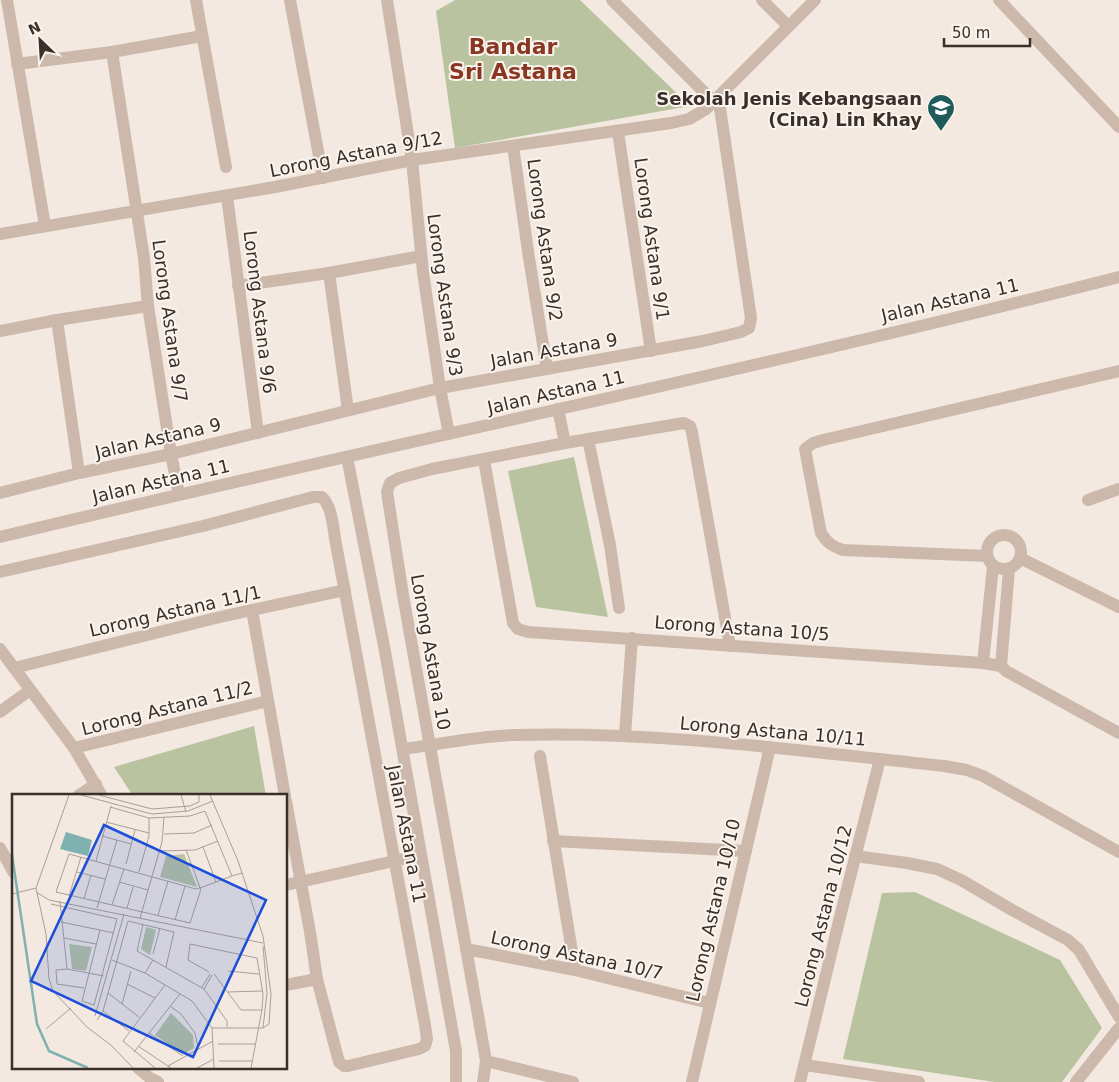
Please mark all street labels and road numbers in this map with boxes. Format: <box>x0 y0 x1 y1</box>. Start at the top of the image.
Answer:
street label: Lorong Astana 9/12 <box>268 127 444 181</box>
street label: Lorong Astana 9/1 <box>630 156 674 322</box>
street label: Lorong Astana 9/2 <box>523 157 567 323</box>
street label: Lorong Astana 9/3 <box>423 212 467 378</box>
street label: Lorong Astana 9/6 <box>240 229 280 395</box>
street label: Lorong Astana 9/7 <box>148 238 192 404</box>
street label: Jalan Astana 11 <box>878 274 1021 326</box>
street label: Jalan Astana 9 <box>488 328 619 372</box>
street label: Jalan Astana 11 <box>484 366 627 418</box>
street label: Jalan Astana 9 <box>92 413 223 463</box>
street label: Jalan Astana 11 <box>89 455 232 507</box>
street label: Lorong Astana 10 <box>407 572 455 732</box>
street label: Lorong Astana 11/1 <box>87 581 263 641</box>
street label: Lorong Astana 10/5 <box>654 611 830 645</box>
street label: Lorong Astana 11/2 <box>79 677 255 739</box>
street label: Lorong Astana 10/11 <box>679 712 867 750</box>
street label: Jalan Astana 11 <box>383 762 431 905</box>
street label: Lorong Astana 10/10 <box>682 816 744 1004</box>
street label: Lorong Astana 10/12 <box>790 823 856 1009</box>
street label: Lorong Astana 10/7 <box>489 926 665 984</box>

